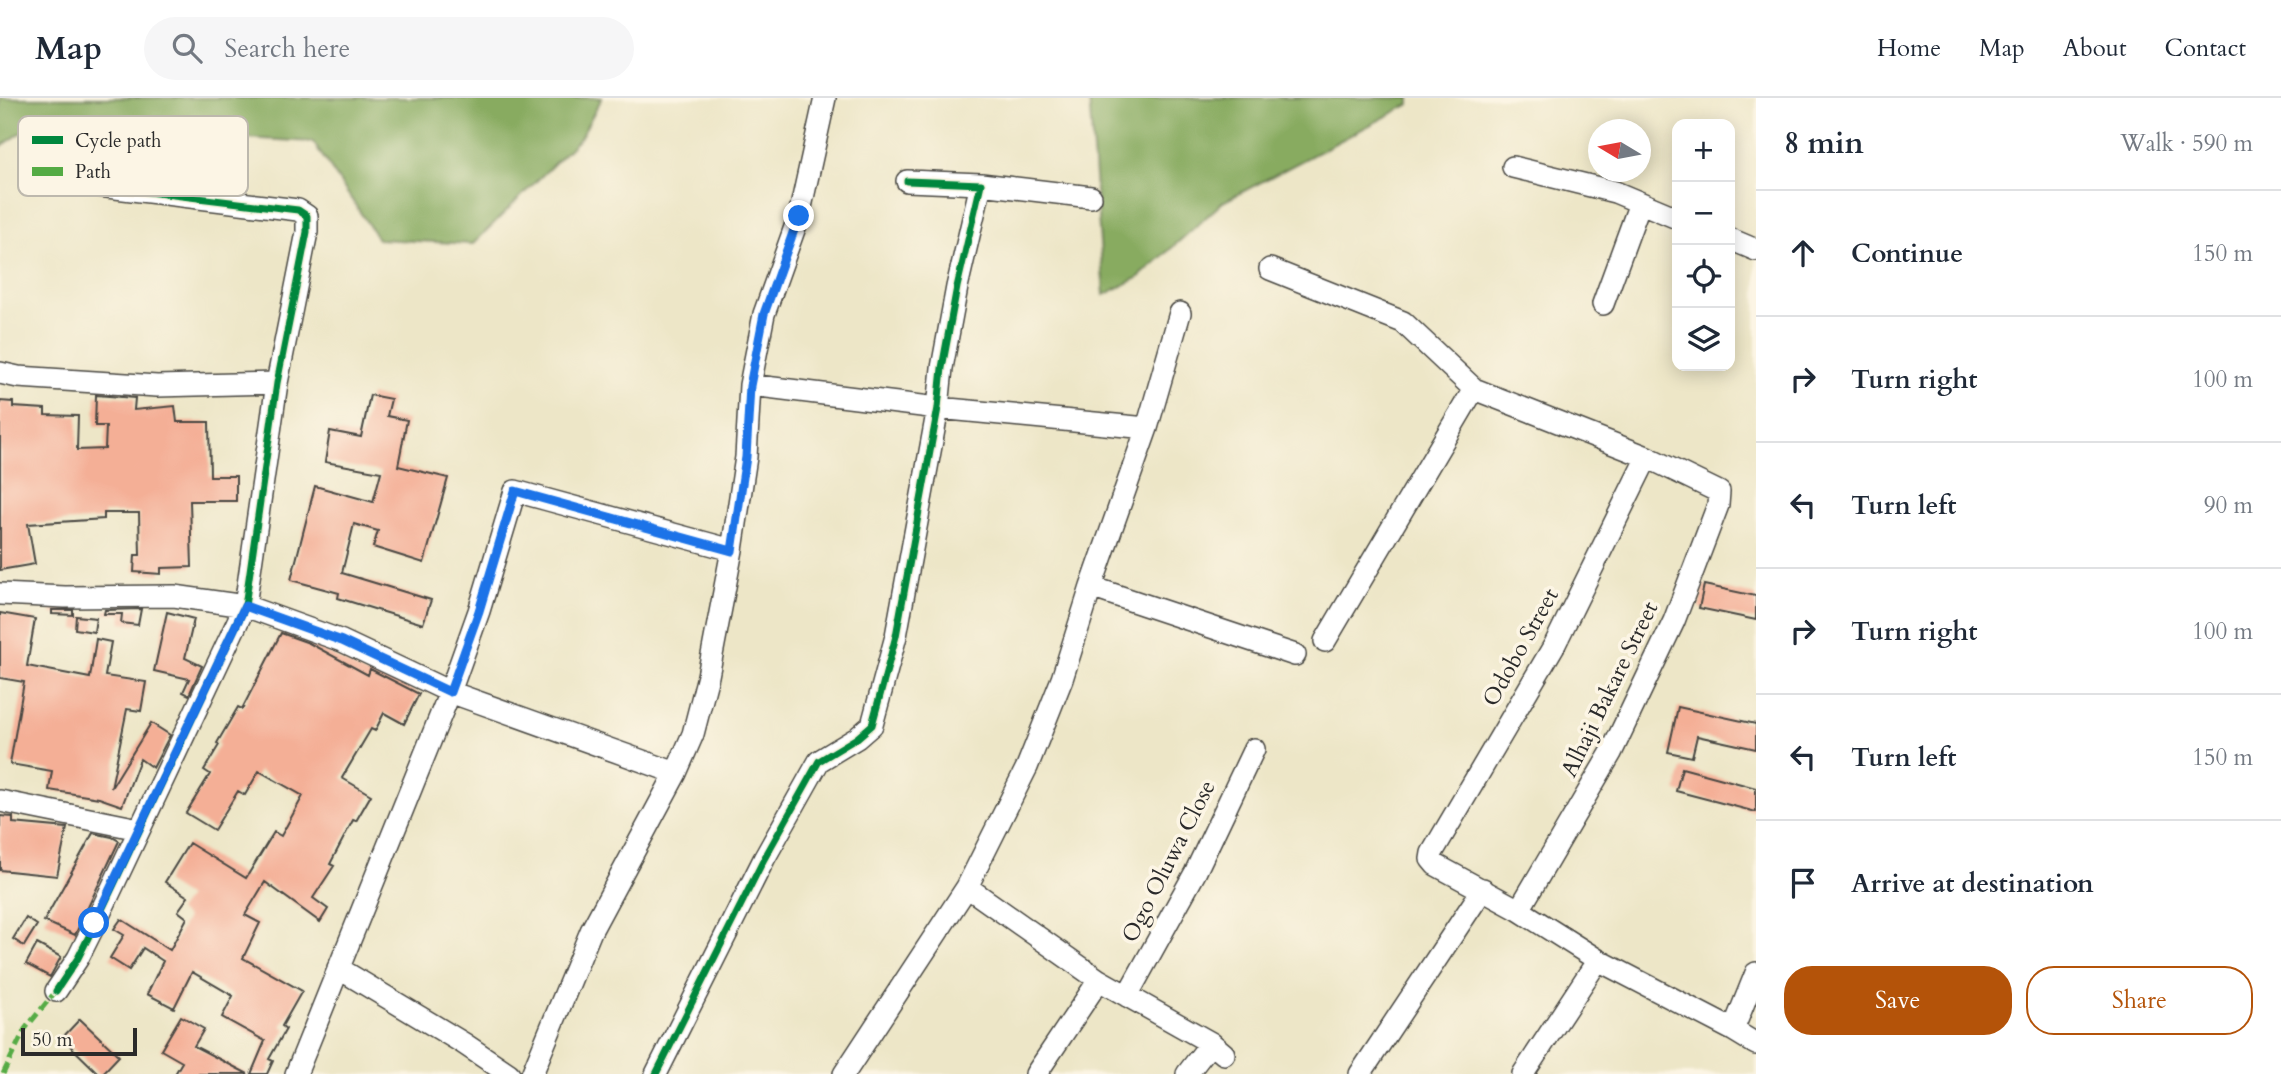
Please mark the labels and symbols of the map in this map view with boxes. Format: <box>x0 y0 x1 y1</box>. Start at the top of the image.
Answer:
legend <box>18 116 248 196</box>
north arrow <box>1588 119 1651 182</box>
text: Cycle path <box>75 128 162 154</box>
text: Path <box>75 159 111 185</box>
route end <box>783 200 814 231</box>
street label: Odobo Street <box>1475 583 1566 712</box>
street label: Alhaji Bakare Street <box>1553 596 1665 782</box>
street label: Ogo Oluwa Close <box>1114 775 1223 948</box>
route start <box>78 907 109 938</box>
scale bar <box>21 1025 136 1057</box>

